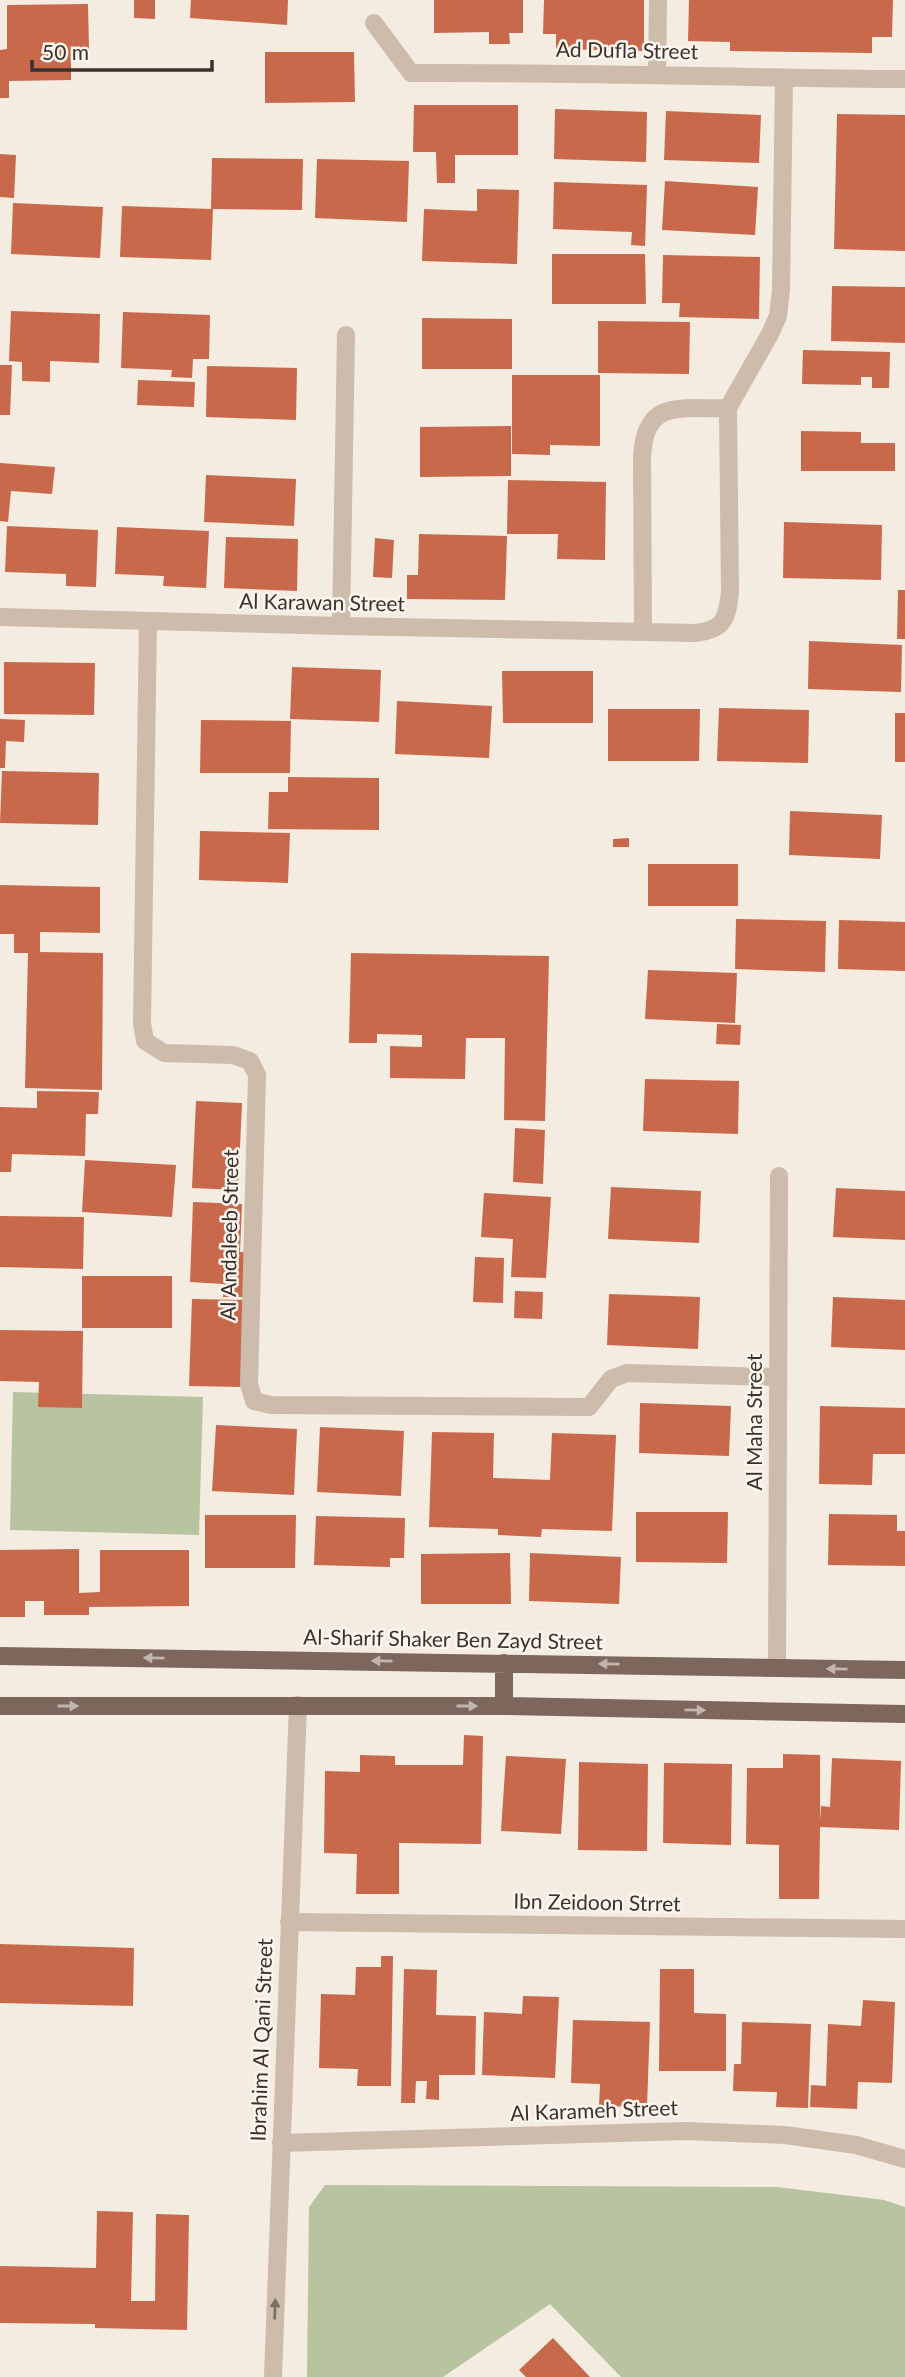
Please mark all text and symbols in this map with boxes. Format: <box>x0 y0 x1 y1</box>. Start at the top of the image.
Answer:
scale bar <box>32 28 212 72</box>
street label: Ad Dufla Street <box>556 36 699 63</box>
text: 50 m <box>42 39 89 64</box>
street label: Al Karawan Street <box>239 588 406 615</box>
street label: Al Andaleeb Street <box>215 1149 243 1321</box>
street label: Al Maha Street <box>741 1353 766 1490</box>
street label: Al-Sharif Shaker Ben Zayd Street <box>303 1623 604 1654</box>
one-way arrow <box>143 1652 165 1664</box>
one-way arrow <box>371 1655 393 1667</box>
one-way arrow <box>598 1659 620 1670</box>
one-way arrow <box>826 1663 848 1675</box>
one-way arrow <box>57 1700 79 1712</box>
one-way arrow <box>456 1700 478 1712</box>
one-way arrow <box>684 1704 706 1716</box>
street label: Ibn Zeidoon Strret <box>513 1888 681 1915</box>
street label: Ibrahim Al Qani Street <box>244 1938 277 2142</box>
street label: Al Karameh Street <box>510 2094 679 2125</box>
one-way arrow <box>270 2298 281 2320</box>

